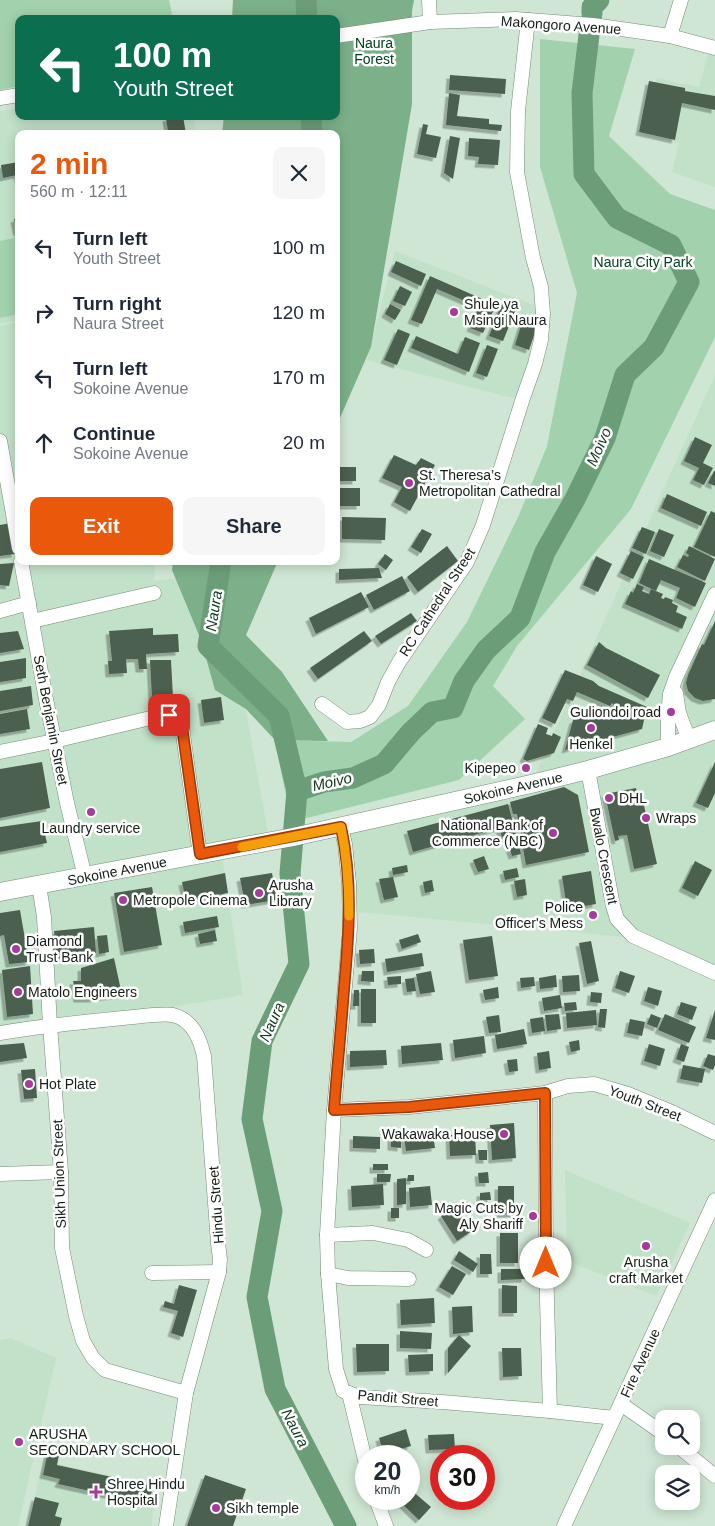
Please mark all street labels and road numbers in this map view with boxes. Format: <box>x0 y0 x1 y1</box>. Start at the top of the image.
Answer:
street label: Makongoro Avenue <box>500 13 622 37</box>
street label: RC Cathedral Street <box>396 545 478 659</box>
street label: Seth Benjamin Street <box>31 654 71 787</box>
street label: Sokoine Avenue <box>462 769 564 807</box>
street label: Bwalo Crescent <box>587 806 621 906</box>
street label: Sokoine Avenue <box>66 853 168 888</box>
street label: Youth Street <box>606 1082 684 1124</box>
street label: Sikh Union Street <box>49 1119 69 1229</box>
street label: Hindu Street <box>205 1166 227 1244</box>
street label: Fire Avenue <box>617 1326 663 1400</box>
street label: Pandit Street <box>357 1387 439 1410</box>

